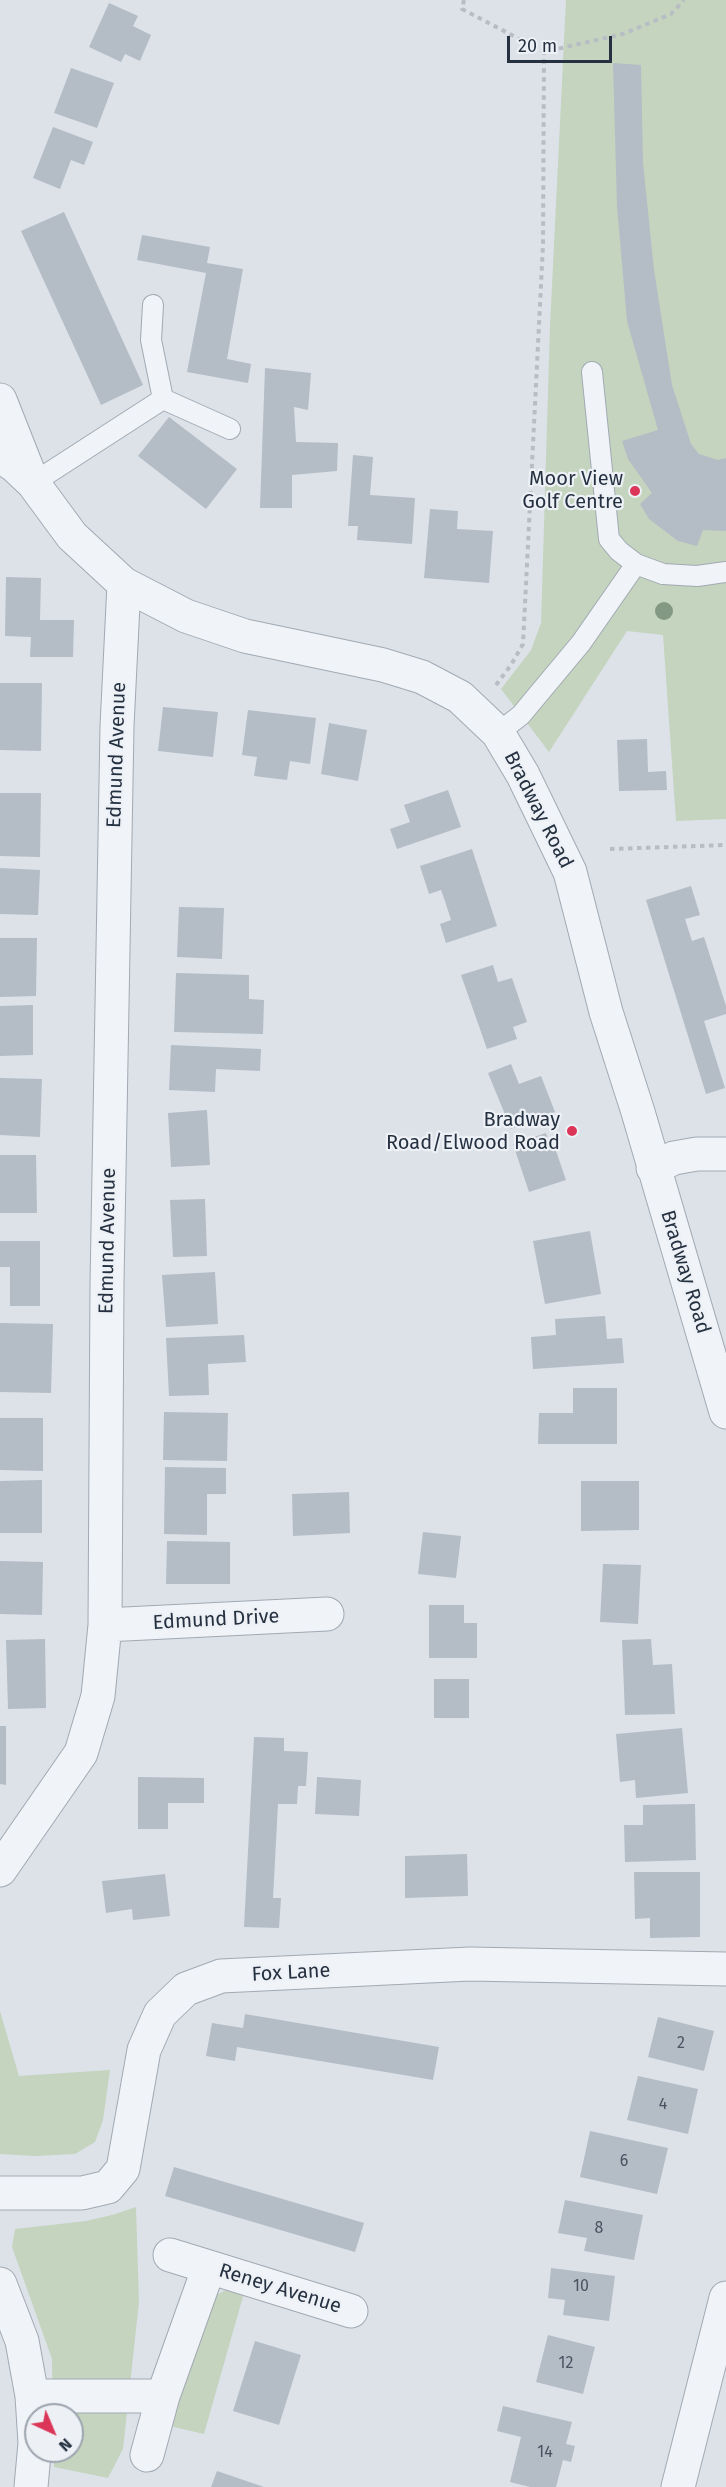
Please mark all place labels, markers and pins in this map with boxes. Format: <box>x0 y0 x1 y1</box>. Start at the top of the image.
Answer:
place label: Moor View Golf Centre <box>522 467 623 514</box>
marker: Moor View Golf Centre <box>628 484 642 498</box>
place label: Bradway Road/Elwood Road <box>386 1108 560 1155</box>
marker: Bradway Road/Elwood Road <box>565 1124 579 1138</box>

